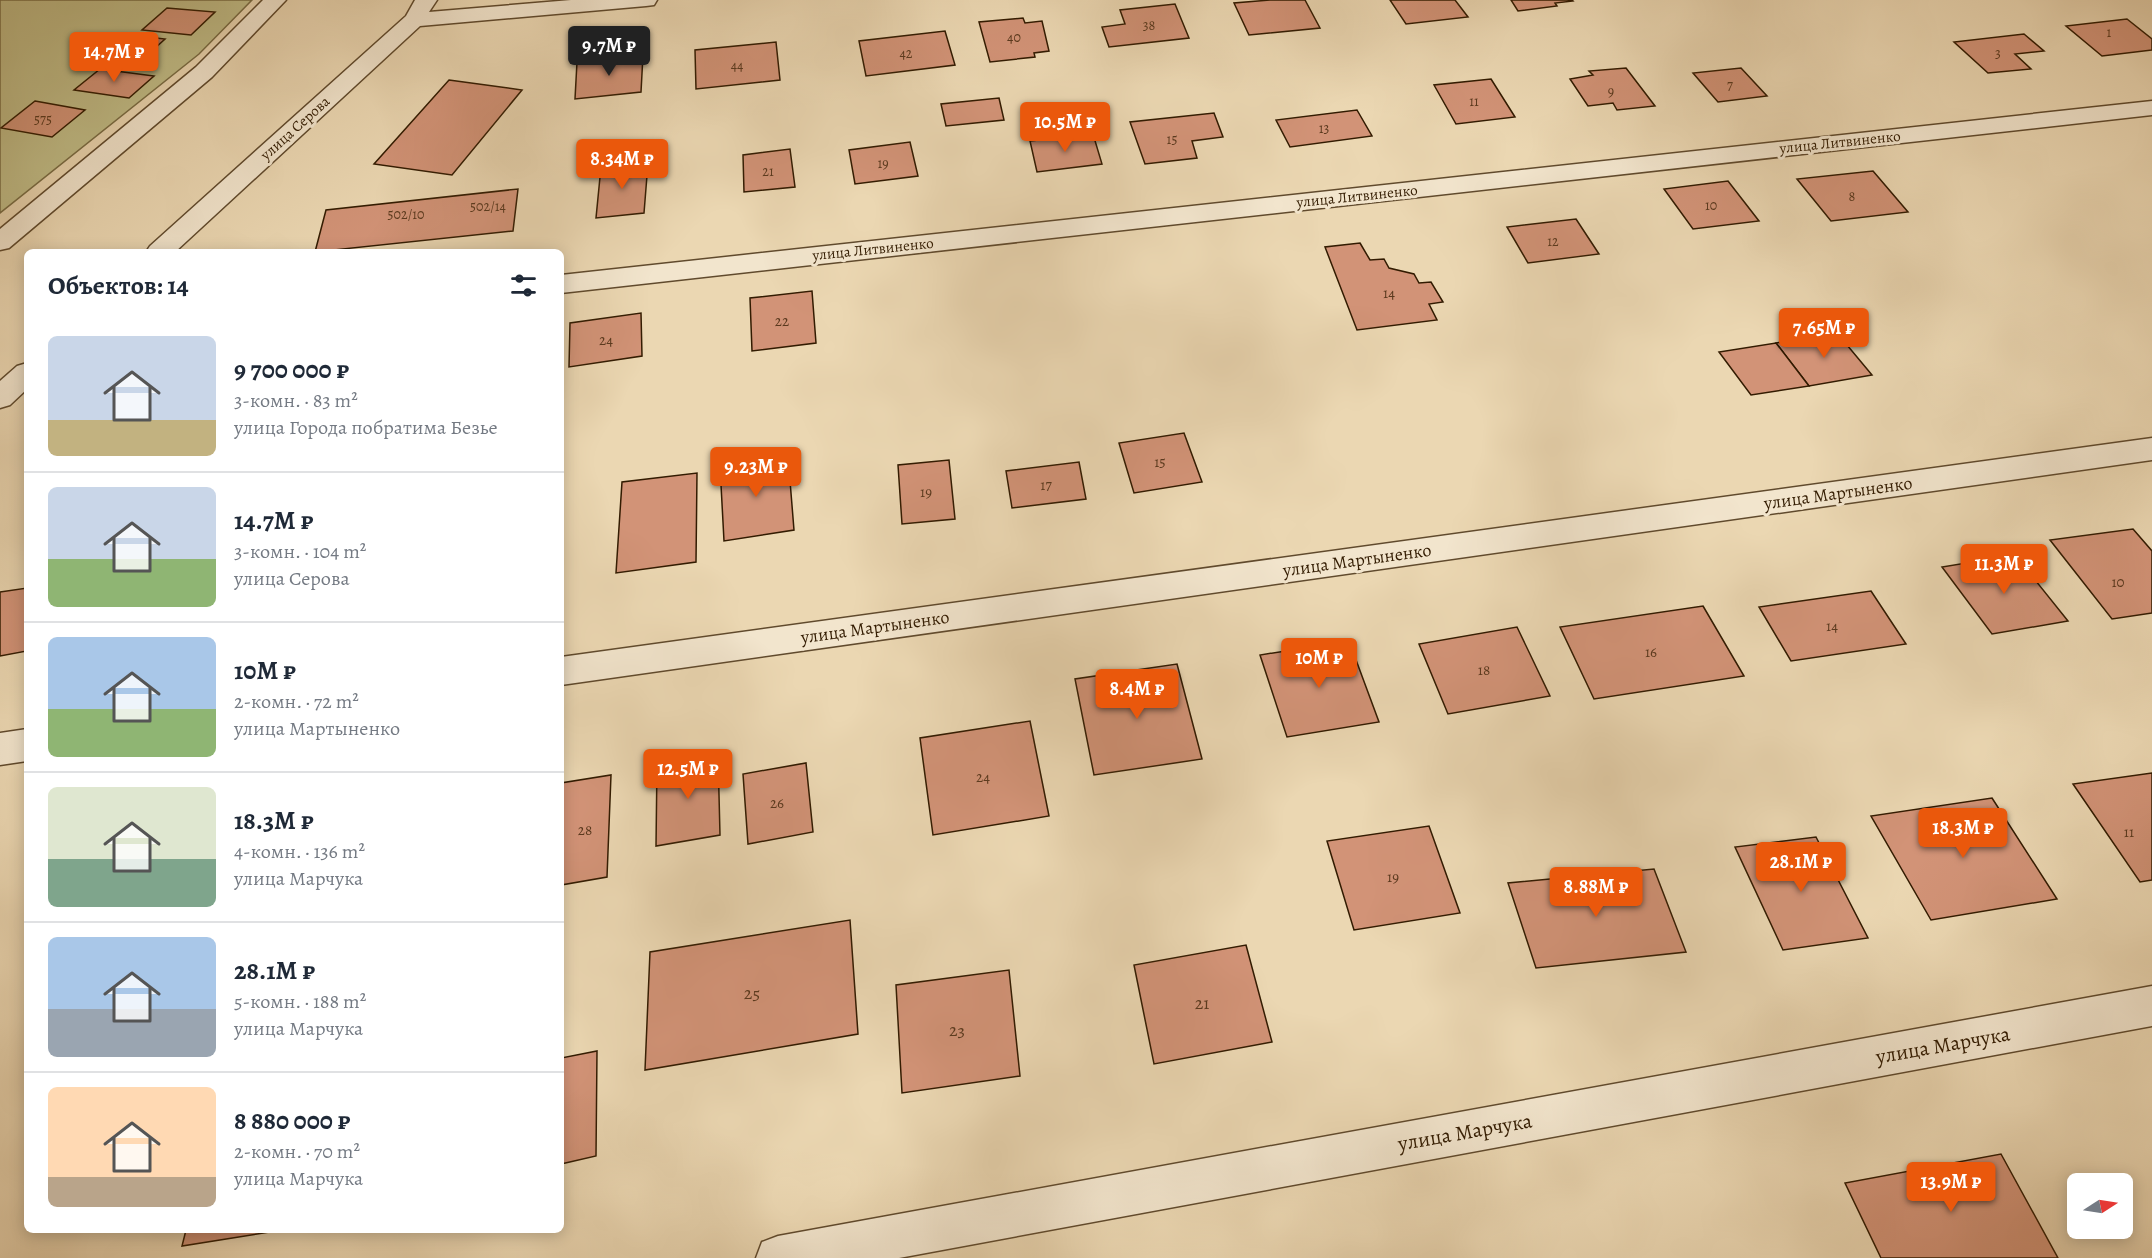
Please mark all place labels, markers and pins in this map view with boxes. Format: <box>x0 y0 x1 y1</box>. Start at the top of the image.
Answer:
pin: 9.7M ₽ <box>560 26 658 77</box>
pin: 14.7M ₽ <box>59 32 169 83</box>
pin: 10.5M ₽ <box>1010 102 1120 153</box>
pin: 8.34M ₽ <box>567 139 677 190</box>
pin: 7.65M ₽ <box>1769 308 1879 359</box>
pin: 9.23M ₽ <box>701 447 811 498</box>
pin: 11.3M ₽ <box>1949 544 2059 595</box>
pin: 10M ₽ <box>1277 638 1361 689</box>
pin: 8.4M ₽ <box>1088 669 1186 720</box>
pin: 12.5M ₽ <box>633 749 743 800</box>
pin: 18.3M ₽ <box>1908 808 2018 859</box>
pin: 28.1M ₽ <box>1746 842 1856 893</box>
pin: 8.88M ₽ <box>1541 867 1651 918</box>
pin: 13.9M ₽ <box>1896 1162 2006 1213</box>

